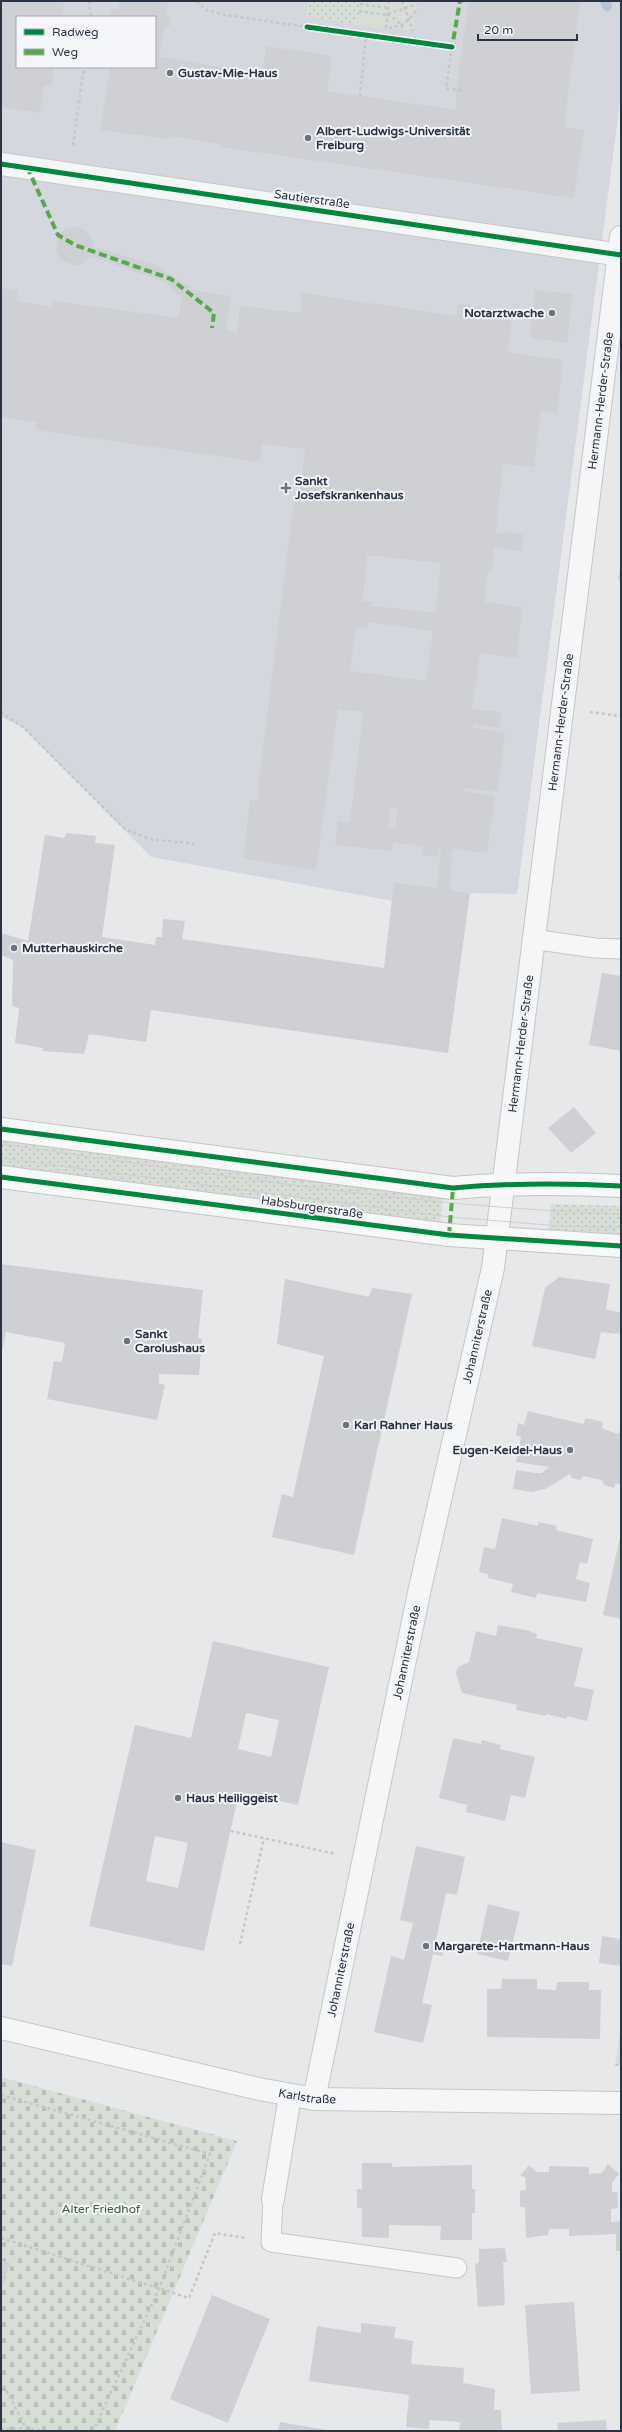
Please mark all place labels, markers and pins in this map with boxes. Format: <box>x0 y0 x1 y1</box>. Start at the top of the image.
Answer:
place label: Gustav-Mie-Haus <box>178 66 278 80</box>
marker: Gustav-Mie-Haus <box>165 68 175 78</box>
place label: Albert-Ludwigs-Universität Freiburg <box>316 124 471 153</box>
marker: Albert-Ludwigs-Universität Freiburg <box>303 133 313 143</box>
place label: Notarztwache <box>464 306 544 320</box>
marker: Notarztwache <box>547 308 557 318</box>
place label: Sankt Josefskrankenhaus <box>294 474 404 502</box>
marker: Sankt Josefskrankenhaus <box>280 482 292 494</box>
place label: Mutterhauskirche <box>22 941 123 955</box>
marker: Mutterhauskirche <box>9 943 19 953</box>
place label: Sankt Carolushaus <box>135 1327 205 1355</box>
marker: Sankt Carolushaus <box>122 1336 132 1346</box>
place label: Karl Rahner Haus <box>354 1418 453 1432</box>
marker: Karl Rahner Haus <box>341 1420 351 1430</box>
place label: Eugen-Keidel-Haus <box>452 1443 562 1458</box>
marker: Eugen-Keidel-Haus <box>565 1445 575 1455</box>
place label: Haus Heiliggeist <box>186 1791 278 1806</box>
marker: Haus Heiliggeist <box>173 1793 183 1803</box>
place label: Margarete-Hartmann-Haus <box>434 1939 590 1954</box>
marker: Margarete-Hartmann-Haus <box>421 1941 431 1951</box>

